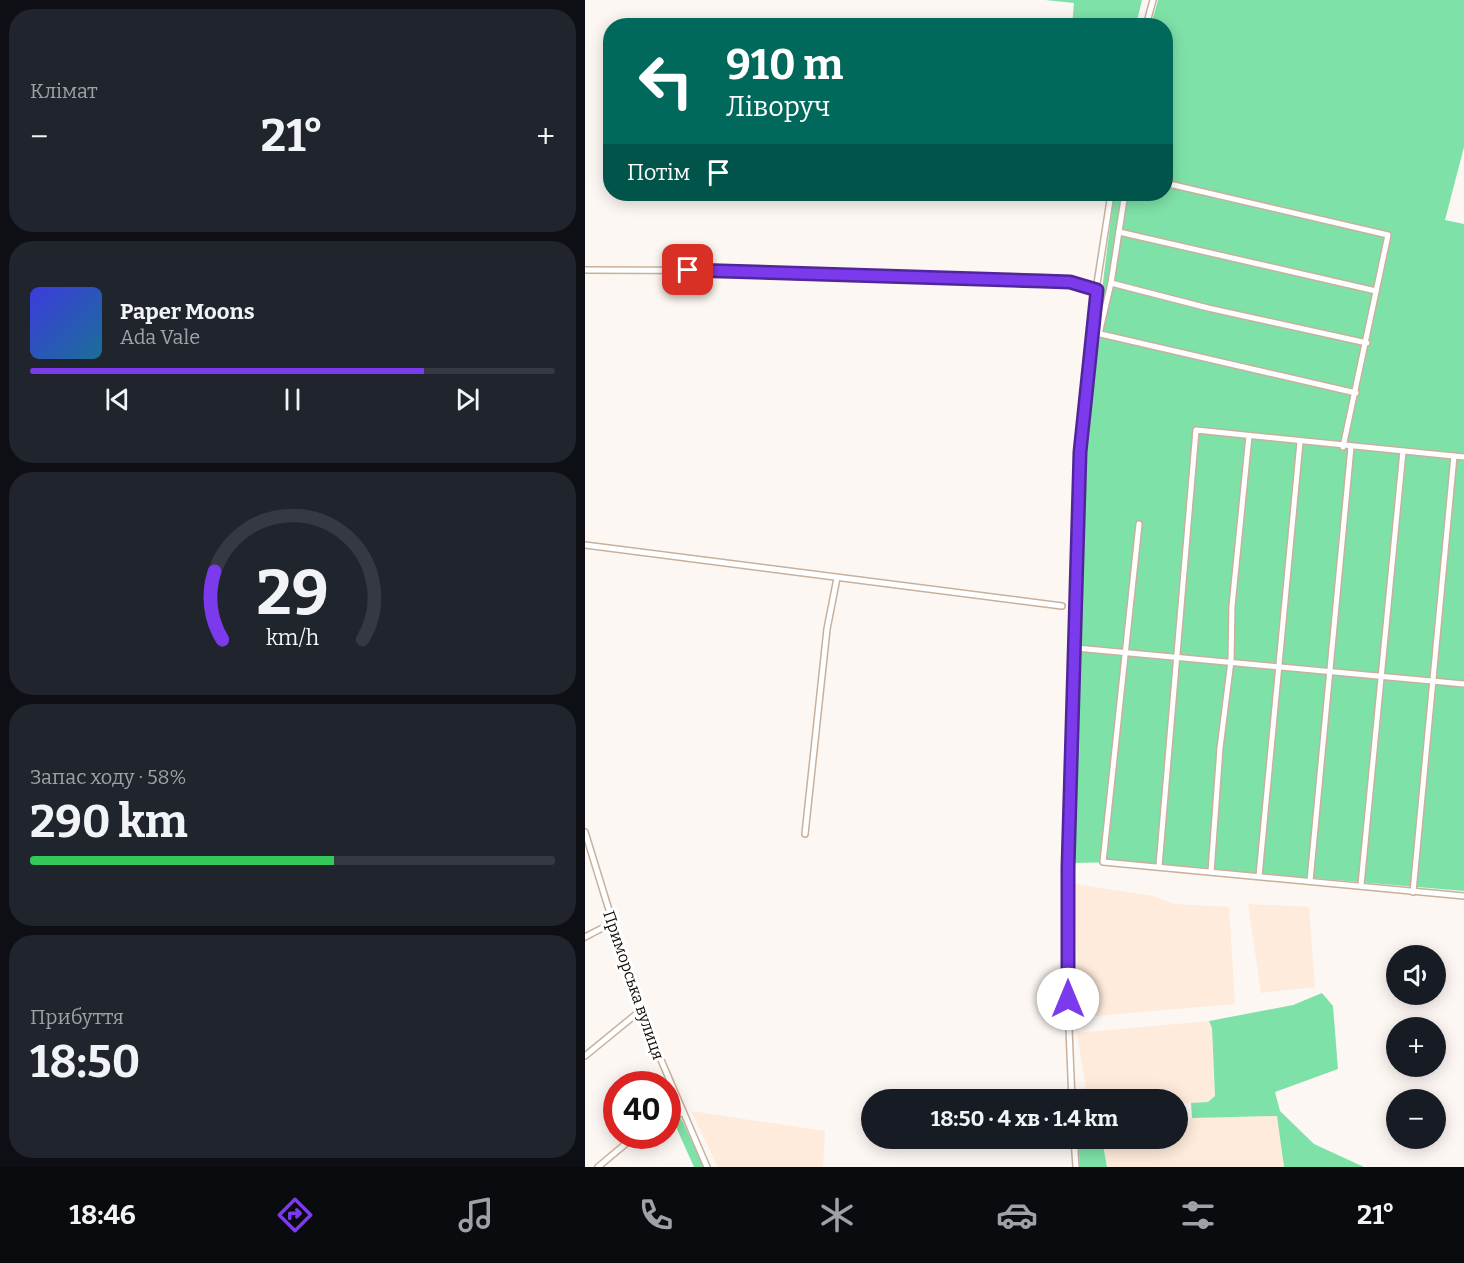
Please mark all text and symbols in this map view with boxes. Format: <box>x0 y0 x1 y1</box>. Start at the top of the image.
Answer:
text: 910 m <box>726 40 843 90</box>
icon: left <box>627 42 705 120</box>
text: Клімат <box>30 79 98 103</box>
text: Ліворуч <box>726 91 830 123</box>
text: 21° <box>261 109 324 163</box>
text: − <box>30 117 48 157</box>
text: + <box>536 117 555 157</box>
icon: arrive <box>702 156 735 189</box>
text: Потім <box>627 159 690 186</box>
pin <box>662 244 713 295</box>
icon: arrive <box>671 253 704 286</box>
text: Paper Moons <box>120 298 255 325</box>
text: Ada Vale <box>120 325 200 349</box>
icon: previous <box>101 383 134 416</box>
icon: pause <box>276 383 309 416</box>
icon: next <box>451 383 484 416</box>
text: 29 <box>256 557 328 632</box>
text: km/h <box>266 626 319 652</box>
text: Запас ходу · 58% <box>30 765 187 789</box>
text: 290 km <box>30 795 188 849</box>
street label: Приморська вулиця <box>599 908 668 1062</box>
map controls <box>1386 945 1446 1149</box>
button: sound <box>1386 945 1446 1005</box>
position arrow <box>1036 967 1100 1031</box>
text: Прибуття <box>30 1005 124 1029</box>
button: + <box>1386 1017 1446 1077</box>
text: 18:50 <box>30 1035 140 1089</box>
speed limit sign: 40 <box>603 1071 681 1149</box>
button: − <box>1386 1089 1446 1149</box>
text: 18:50 · 4 хв · 1.4 km <box>931 1105 1118 1132</box>
icon: directions <box>274 1194 316 1236</box>
icon: music <box>455 1194 497 1236</box>
icon: phone <box>635 1194 677 1236</box>
icon: climate <box>816 1194 858 1236</box>
icon: car <box>996 1194 1038 1236</box>
icon: filters <box>1177 1194 1219 1236</box>
text: 18:46 <box>69 1199 136 1231</box>
text: 21° <box>1357 1199 1395 1231</box>

